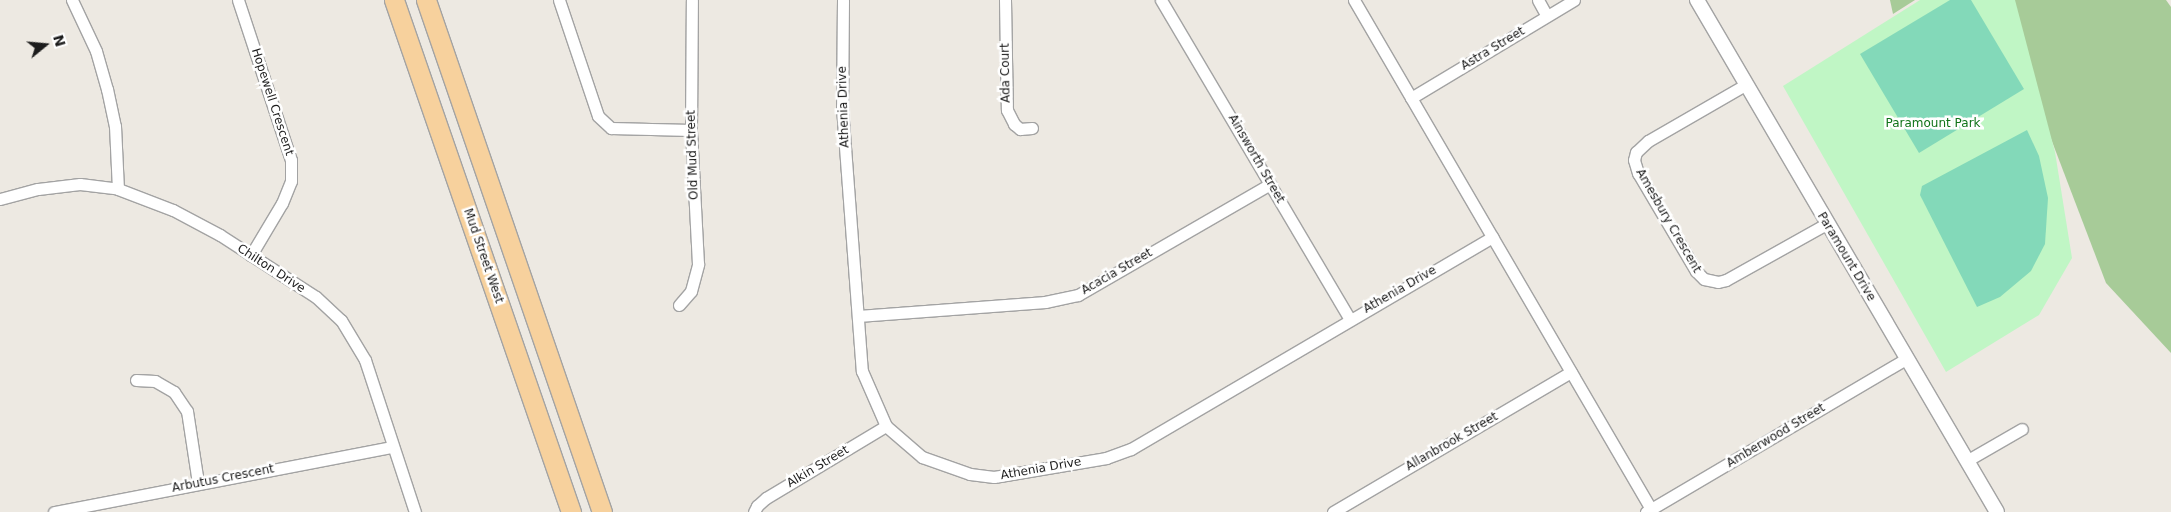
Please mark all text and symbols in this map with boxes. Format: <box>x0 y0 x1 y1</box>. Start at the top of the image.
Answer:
north arrow <box>20 20 70 70</box>
street label: Astra Street <box>1459 24 1527 74</box>
text: N <box>50 33 69 49</box>
street label: Ada Court <box>998 43 1014 103</box>
street label: Hopewell Crescent <box>248 47 296 157</box>
street label: Athenia Drive <box>835 66 853 148</box>
street label: Old Mud Street <box>684 110 702 200</box>
street label: Ainsworth Street <box>1225 112 1287 206</box>
park label: Paramount Park <box>1885 117 1981 131</box>
street label: Amesbury Crescent <box>1632 166 1704 276</box>
street label: Mud Street West <box>460 207 506 305</box>
street label: Paramount Drive <box>1814 210 1878 304</box>
street label: Chilton Drive <box>234 242 308 296</box>
street label: Acacia Street <box>1079 246 1155 298</box>
street label: Athenia Drive <box>1361 263 1439 317</box>
street label: Amberwood Street <box>1724 401 1828 471</box>
street label: Allanbrook Street <box>1403 410 1501 474</box>
street label: Alkin Street <box>784 443 852 491</box>
street label: Athenia Drive <box>999 455 1083 483</box>
street label: Arbutus Crescent <box>171 462 275 496</box>

